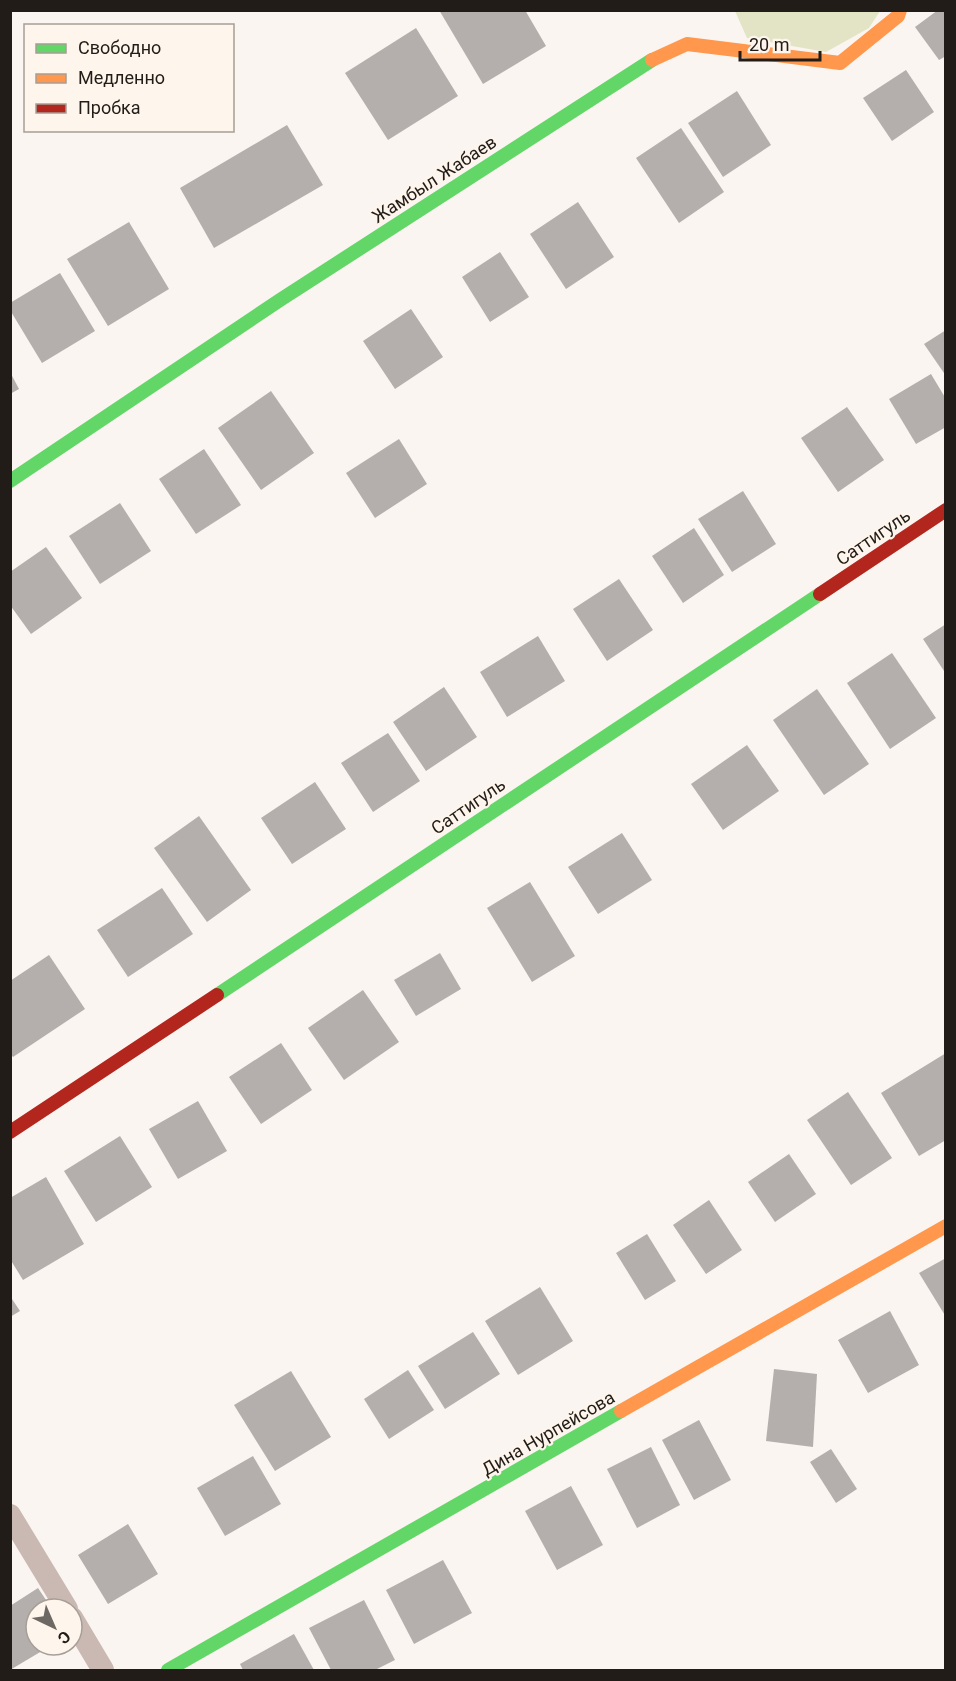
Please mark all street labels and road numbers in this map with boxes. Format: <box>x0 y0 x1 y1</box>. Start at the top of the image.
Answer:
street label: Жамбыл Жабаев <box>368 131 500 227</box>
street label: Саттигуль <box>832 505 914 569</box>
street label: Саттигуль <box>427 774 509 838</box>
street label: Дина Нурпейсова <box>478 1386 618 1480</box>

